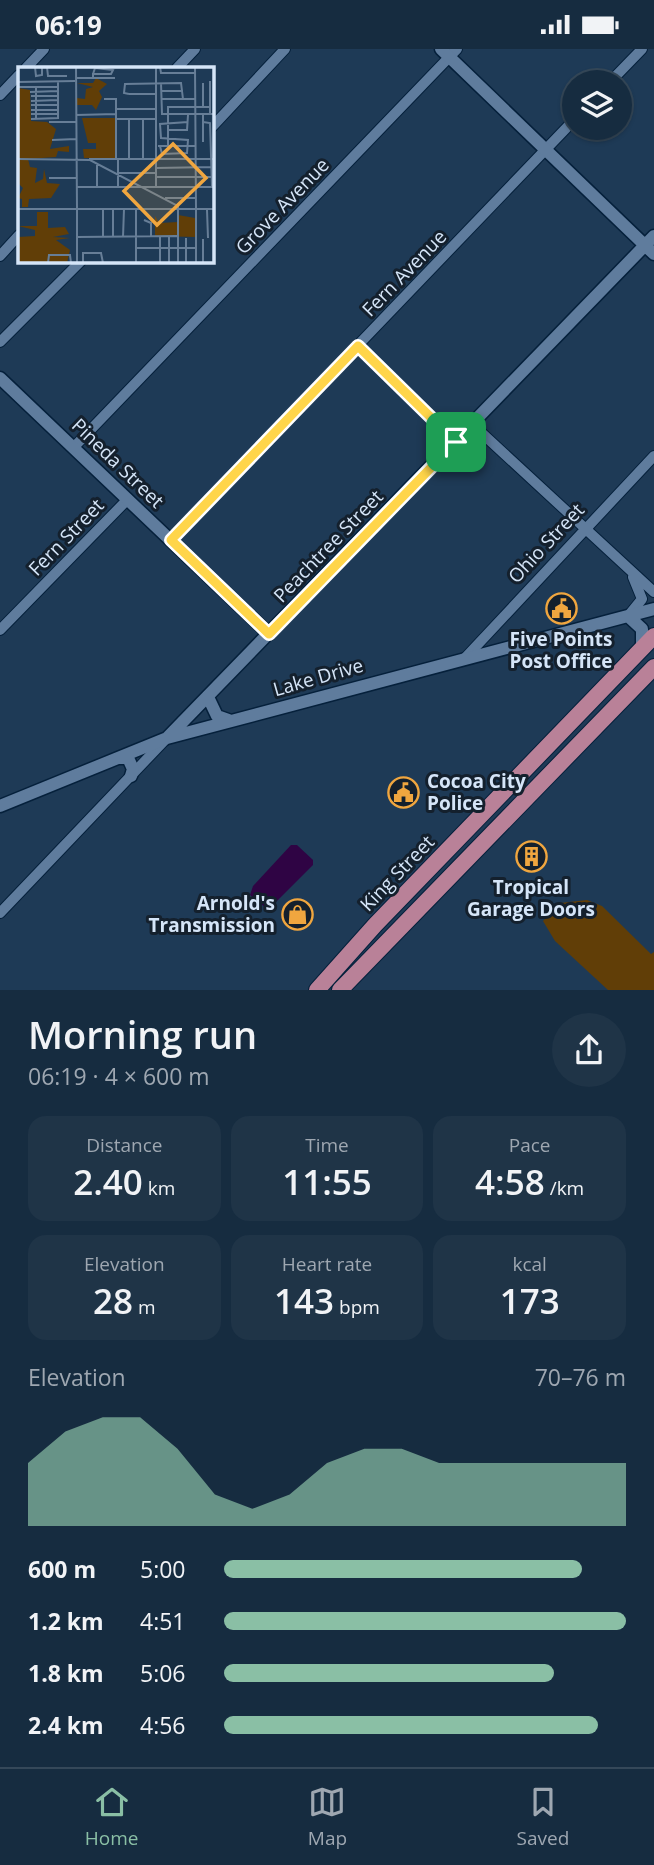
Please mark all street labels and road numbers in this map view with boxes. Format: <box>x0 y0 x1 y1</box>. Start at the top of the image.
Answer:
street label: Grove Avenue <box>229 152 335 260</box>
street label: Fern Avenue <box>356 224 452 322</box>
street label: Pineda Street <box>66 412 170 514</box>
street label: Peachtree Street <box>267 484 389 608</box>
street label: Fern Street <box>23 493 110 581</box>
street label: Ohio Street <box>502 497 590 589</box>
street label: Lake Drive <box>270 652 366 702</box>
street label: King Street <box>354 829 440 917</box>

